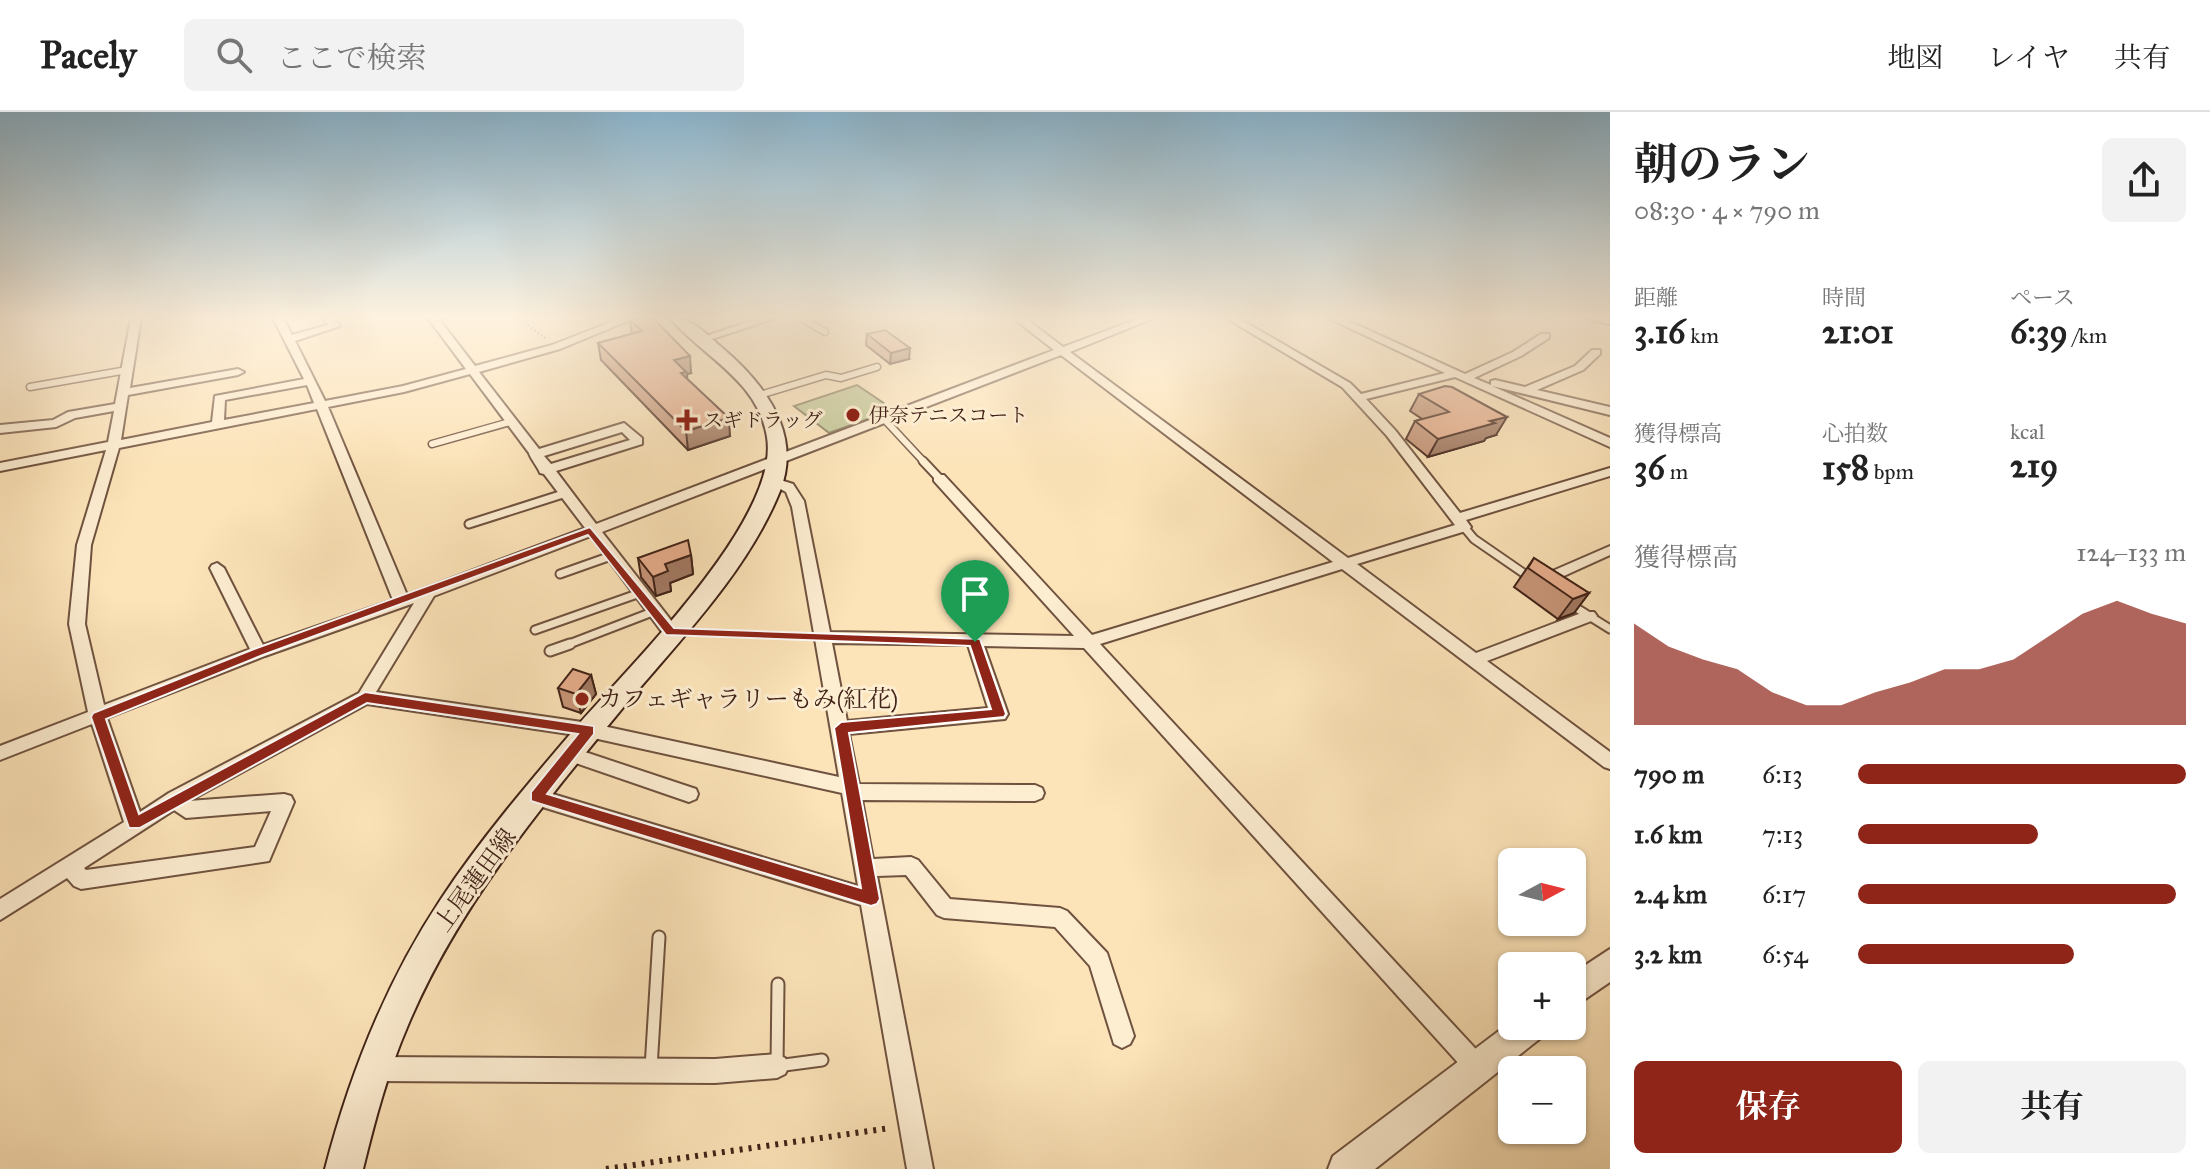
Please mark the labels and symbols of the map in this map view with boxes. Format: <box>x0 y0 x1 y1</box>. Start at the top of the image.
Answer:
place label: 伊奈テニスコート <box>869 403 1028 427</box>
marker: 伊奈テニスコート <box>844 406 862 424</box>
place label: スギドラッグ <box>703 408 823 432</box>
marker: スギドラッグ <box>678 411 696 429</box>
pin <box>941 560 1009 642</box>
place label: カフェギャラリーもみ(紅花) <box>598 684 898 714</box>
marker: カフェギャラリーもみ(紅花) <box>573 690 591 708</box>
street label: 上尾蓮田線 <box>428 823 522 937</box>
north arrow <box>1498 848 1586 936</box>

